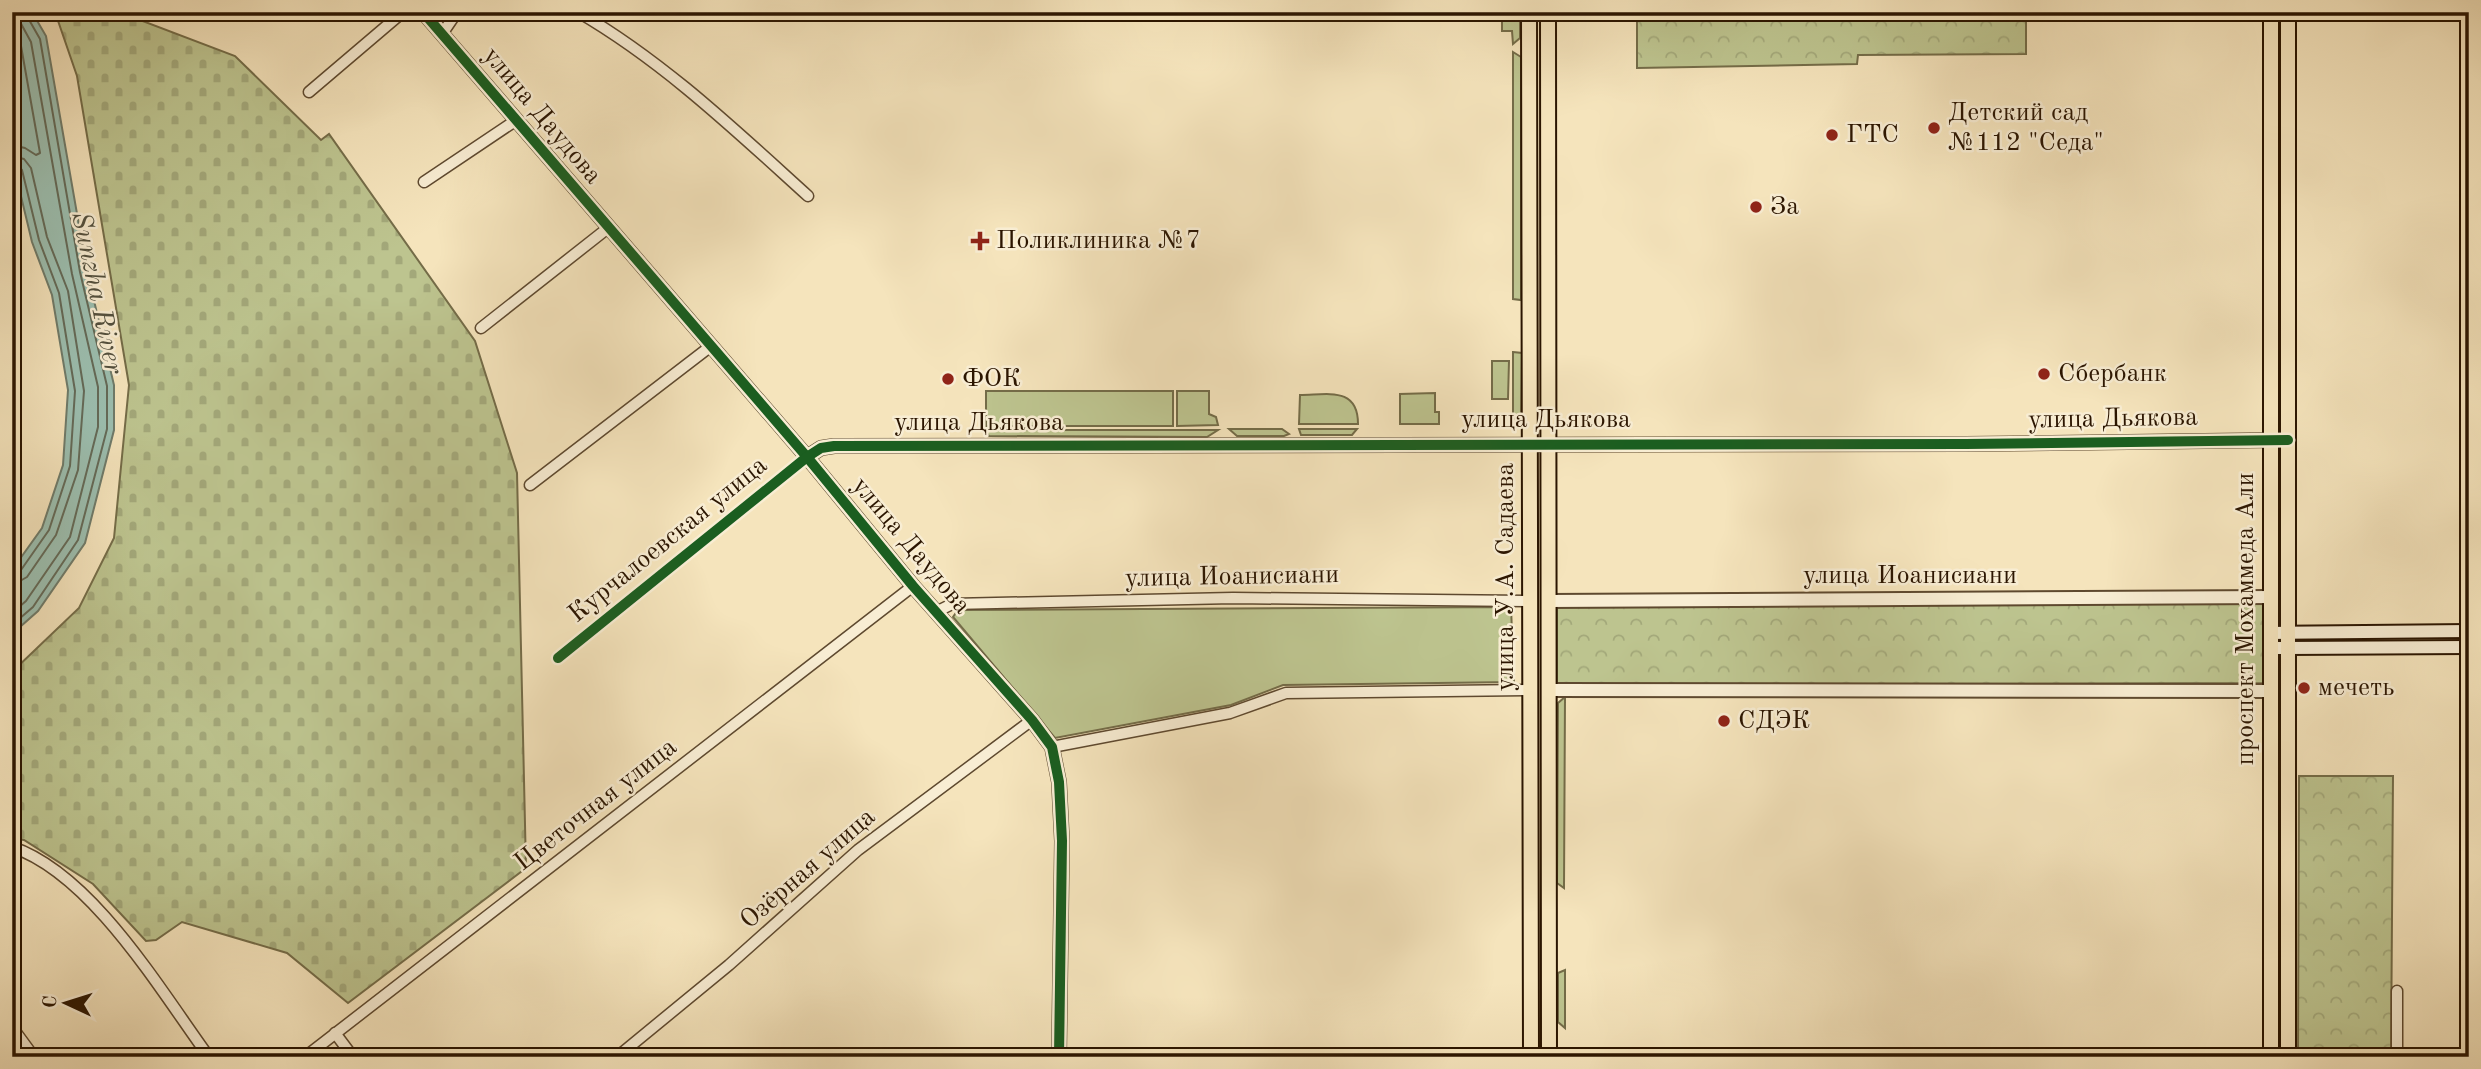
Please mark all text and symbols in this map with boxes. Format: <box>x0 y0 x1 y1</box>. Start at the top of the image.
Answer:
street label: улица Даудова <box>478 43 607 189</box>
place label: Детский сад №112 "Седа" <box>1948 100 2104 156</box>
marker: Детский сад №112 "Седа" <box>1926 120 1942 136</box>
place label: ГТС <box>1846 122 1899 148</box>
marker: ГТС <box>1824 127 1840 143</box>
place label: За <box>1770 194 1799 220</box>
marker: За <box>1748 199 1764 215</box>
water label: Sunzha River <box>65 209 127 378</box>
place label: Поликлиника №7 <box>996 228 1201 254</box>
marker: Поликлиника №7 <box>970 231 990 251</box>
place label: Сбербанк <box>2058 361 2167 387</box>
place label: ФОК <box>962 366 1021 392</box>
marker: Сбербанк <box>2036 366 2052 382</box>
marker: ФОК <box>940 371 956 387</box>
street label: улица Дьякова <box>2028 405 2198 433</box>
street label: улица Дьякова <box>1461 407 1631 433</box>
street label: улица Дьякова <box>894 410 1064 436</box>
street label: Курчалоевская улица <box>564 452 772 628</box>
street label: улица У.А. Садаева <box>1493 462 1519 691</box>
street label: улица Даудова <box>847 473 976 619</box>
street label: проспект Мохаммеда Али <box>2233 473 2259 765</box>
street label: улица Иоанисиани <box>1125 562 1339 592</box>
street label: улица Иоанисиани <box>1803 563 2017 589</box>
place label: мечеть <box>2318 675 2394 701</box>
marker: мечеть <box>2296 680 2312 696</box>
place label: СДЭК <box>1738 708 1810 734</box>
marker: СДЭК <box>1716 713 1732 729</box>
street label: Цветочная улица <box>510 734 682 876</box>
street label: Озёрная улица <box>736 804 881 934</box>
north arrow <box>32 968 102 1038</box>
text: С <box>42 995 61 1009</box>

